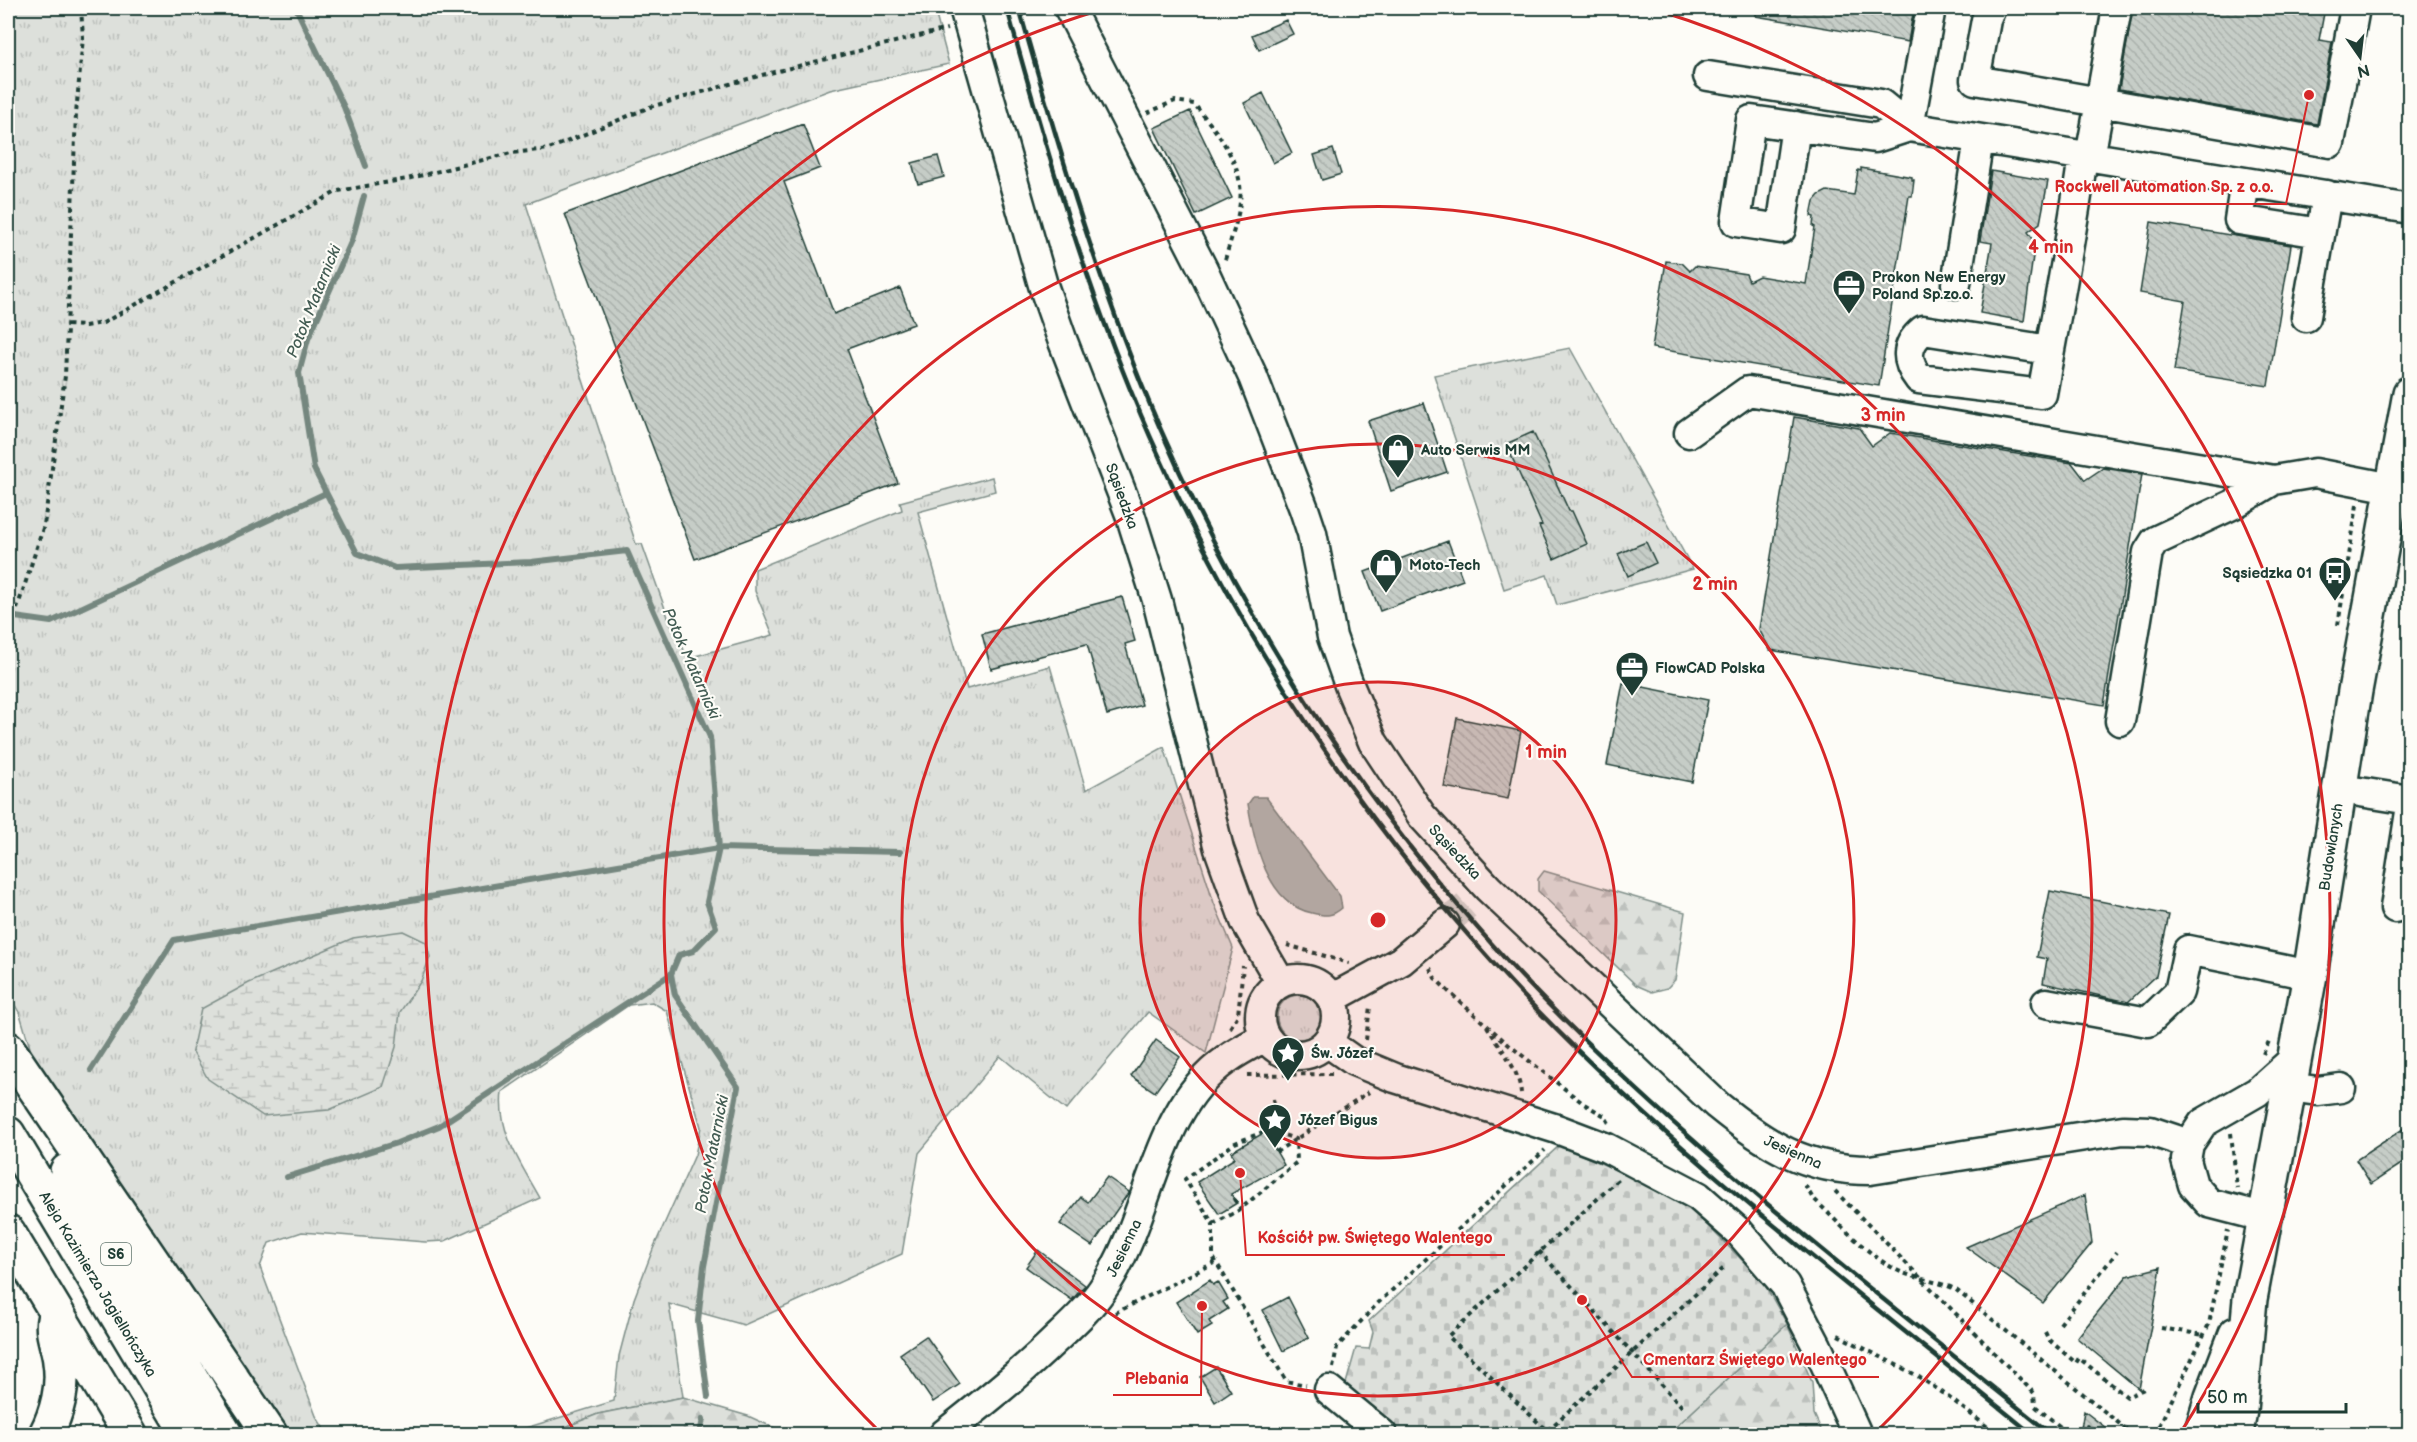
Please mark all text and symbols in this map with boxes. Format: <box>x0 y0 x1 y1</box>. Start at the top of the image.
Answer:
north arrow <box>2330 27 2390 87</box>
text: N <box>2355 59 2371 81</box>
callout: Rockwell Automation Sp. z o.o. <box>2043 170 2286 204</box>
text: Rockwell Automation Sp. z o.o. <box>2054 178 2274 197</box>
text: 4 min <box>2028 237 2074 258</box>
water label: Potok Matarnicki <box>283 241 346 361</box>
office icon: Prokon New Energy Poland Sp.zo.o. <box>1831 268 1867 315</box>
place label: Prokon New Energy Poland Sp.zo.o. <box>1872 268 2006 304</box>
text: 3 min <box>1860 405 1906 426</box>
shop icon: Auto Serwis MM <box>1380 432 1416 479</box>
place label: Auto Serwis MM <box>1420 441 1530 460</box>
street label: Sąsiedzka <box>1101 461 1142 532</box>
shop icon: Moto-Tech <box>1368 547 1404 594</box>
bus stop icon: Sąsiedzka 01 <box>2317 555 2353 602</box>
place label: Moto-Tech <box>1409 556 1481 575</box>
place label: Sąsiedzka 01 <box>2223 564 2312 583</box>
text: 2 min <box>1692 574 1738 595</box>
water label: Potok Matarnicki <box>658 605 724 724</box>
office icon: FlowCAD Polska <box>1614 650 1650 697</box>
place label: FlowCAD Polska <box>1655 659 1765 678</box>
text: 1 min <box>1525 742 1567 763</box>
street label: Budowlanych <box>2315 802 2348 892</box>
street label: Sąsiedzka <box>1424 821 1485 884</box>
centre of rings <box>1368 910 1388 930</box>
place icon: Św. Józef <box>1270 1035 1306 1082</box>
place label: Św. Józef <box>1311 1043 1374 1063</box>
water label: Potok Matarnicki <box>692 1092 734 1215</box>
place icon: Józef Bigus <box>1257 1102 1293 1149</box>
place label: Józef Bigus <box>1298 1111 1378 1130</box>
street label: Jesienna <box>1761 1131 1825 1174</box>
street label: Aleja Kazimierza Jagiellończyka <box>35 1188 161 1380</box>
street label: Jesienna <box>1102 1216 1147 1280</box>
callout: Kościół pw. Świętego Walentego <box>1246 1221 1505 1255</box>
text: Kościół pw. Świętego Walentego <box>1257 1226 1493 1248</box>
road number: S6 <box>101 1243 131 1265</box>
callout: Cmentarz Świętego Walentego <box>1632 1343 1879 1377</box>
text: Cmentarz Świętego Walentego <box>1643 1348 1867 1370</box>
callout: Plebania <box>1113 1361 1201 1395</box>
text: Plebania <box>1125 1370 1189 1389</box>
scale bar <box>2198 1376 2346 1414</box>
text: 50 m <box>2207 1387 2248 1408</box>

